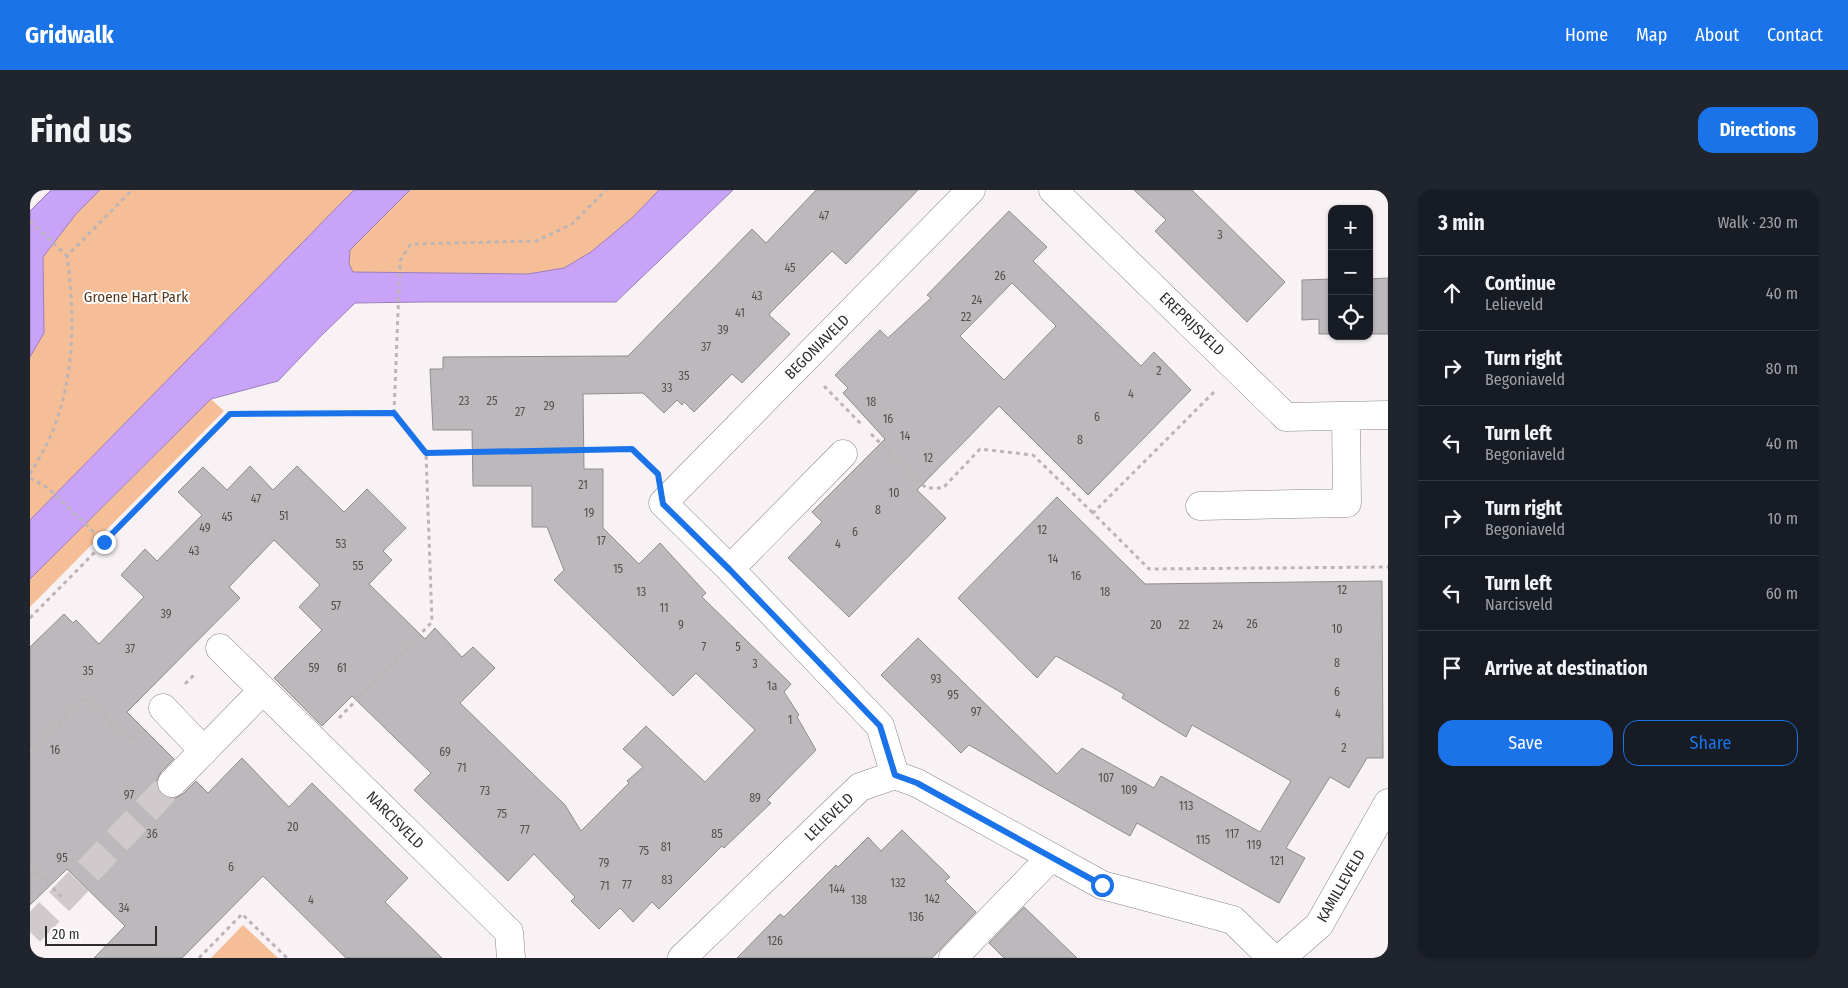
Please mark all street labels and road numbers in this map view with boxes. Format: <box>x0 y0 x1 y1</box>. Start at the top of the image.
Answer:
street label: EREPRIJSVELD <box>1156 289 1228 359</box>
street label: BEGONIAVELD <box>781 311 853 383</box>
street label: NARCISVELD <box>363 788 427 852</box>
street label: LELIEVELD <box>801 789 857 845</box>
street label: KAMILLEVELD <box>1313 847 1369 925</box>

